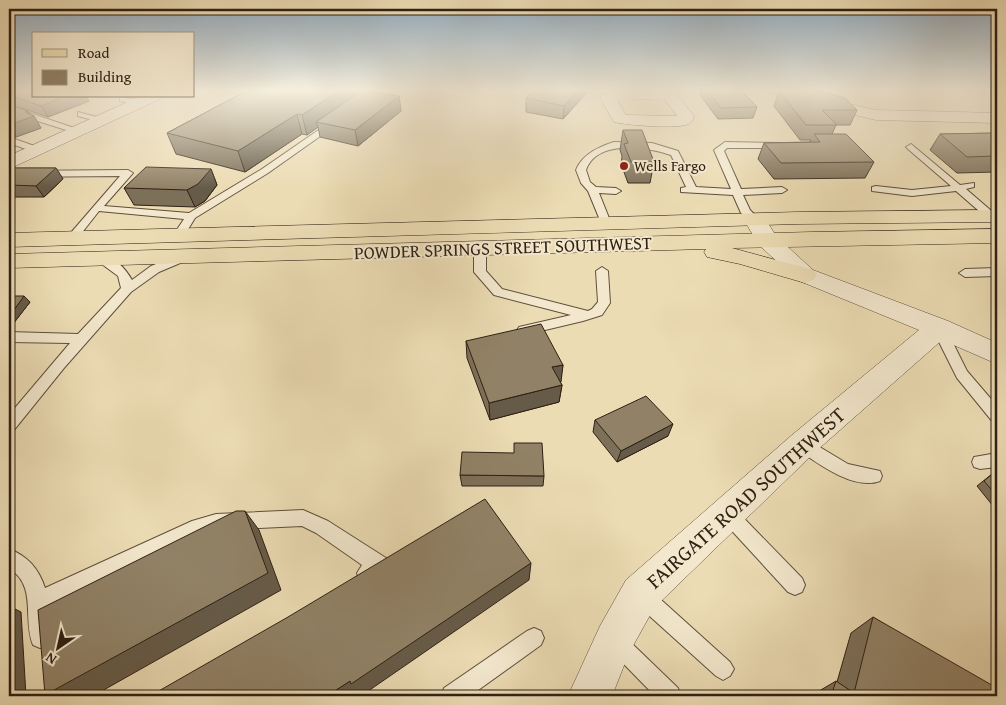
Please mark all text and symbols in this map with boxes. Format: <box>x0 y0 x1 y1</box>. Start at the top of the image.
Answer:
legend <box>32 32 195 98</box>
text: Road <box>78 42 109 63</box>
text: Building <box>78 66 132 87</box>
place label: Wells Fargo <box>634 155 706 176</box>
marker: Wells Fargo <box>618 160 630 172</box>
street label: POWDER SPRINGS STREET SOUTHWEST <box>354 229 652 266</box>
street label: FAIRGATE ROAD SOUTHWEST <box>639 399 852 596</box>
north arrow <box>32 622 82 672</box>
text: N <box>41 648 60 670</box>

